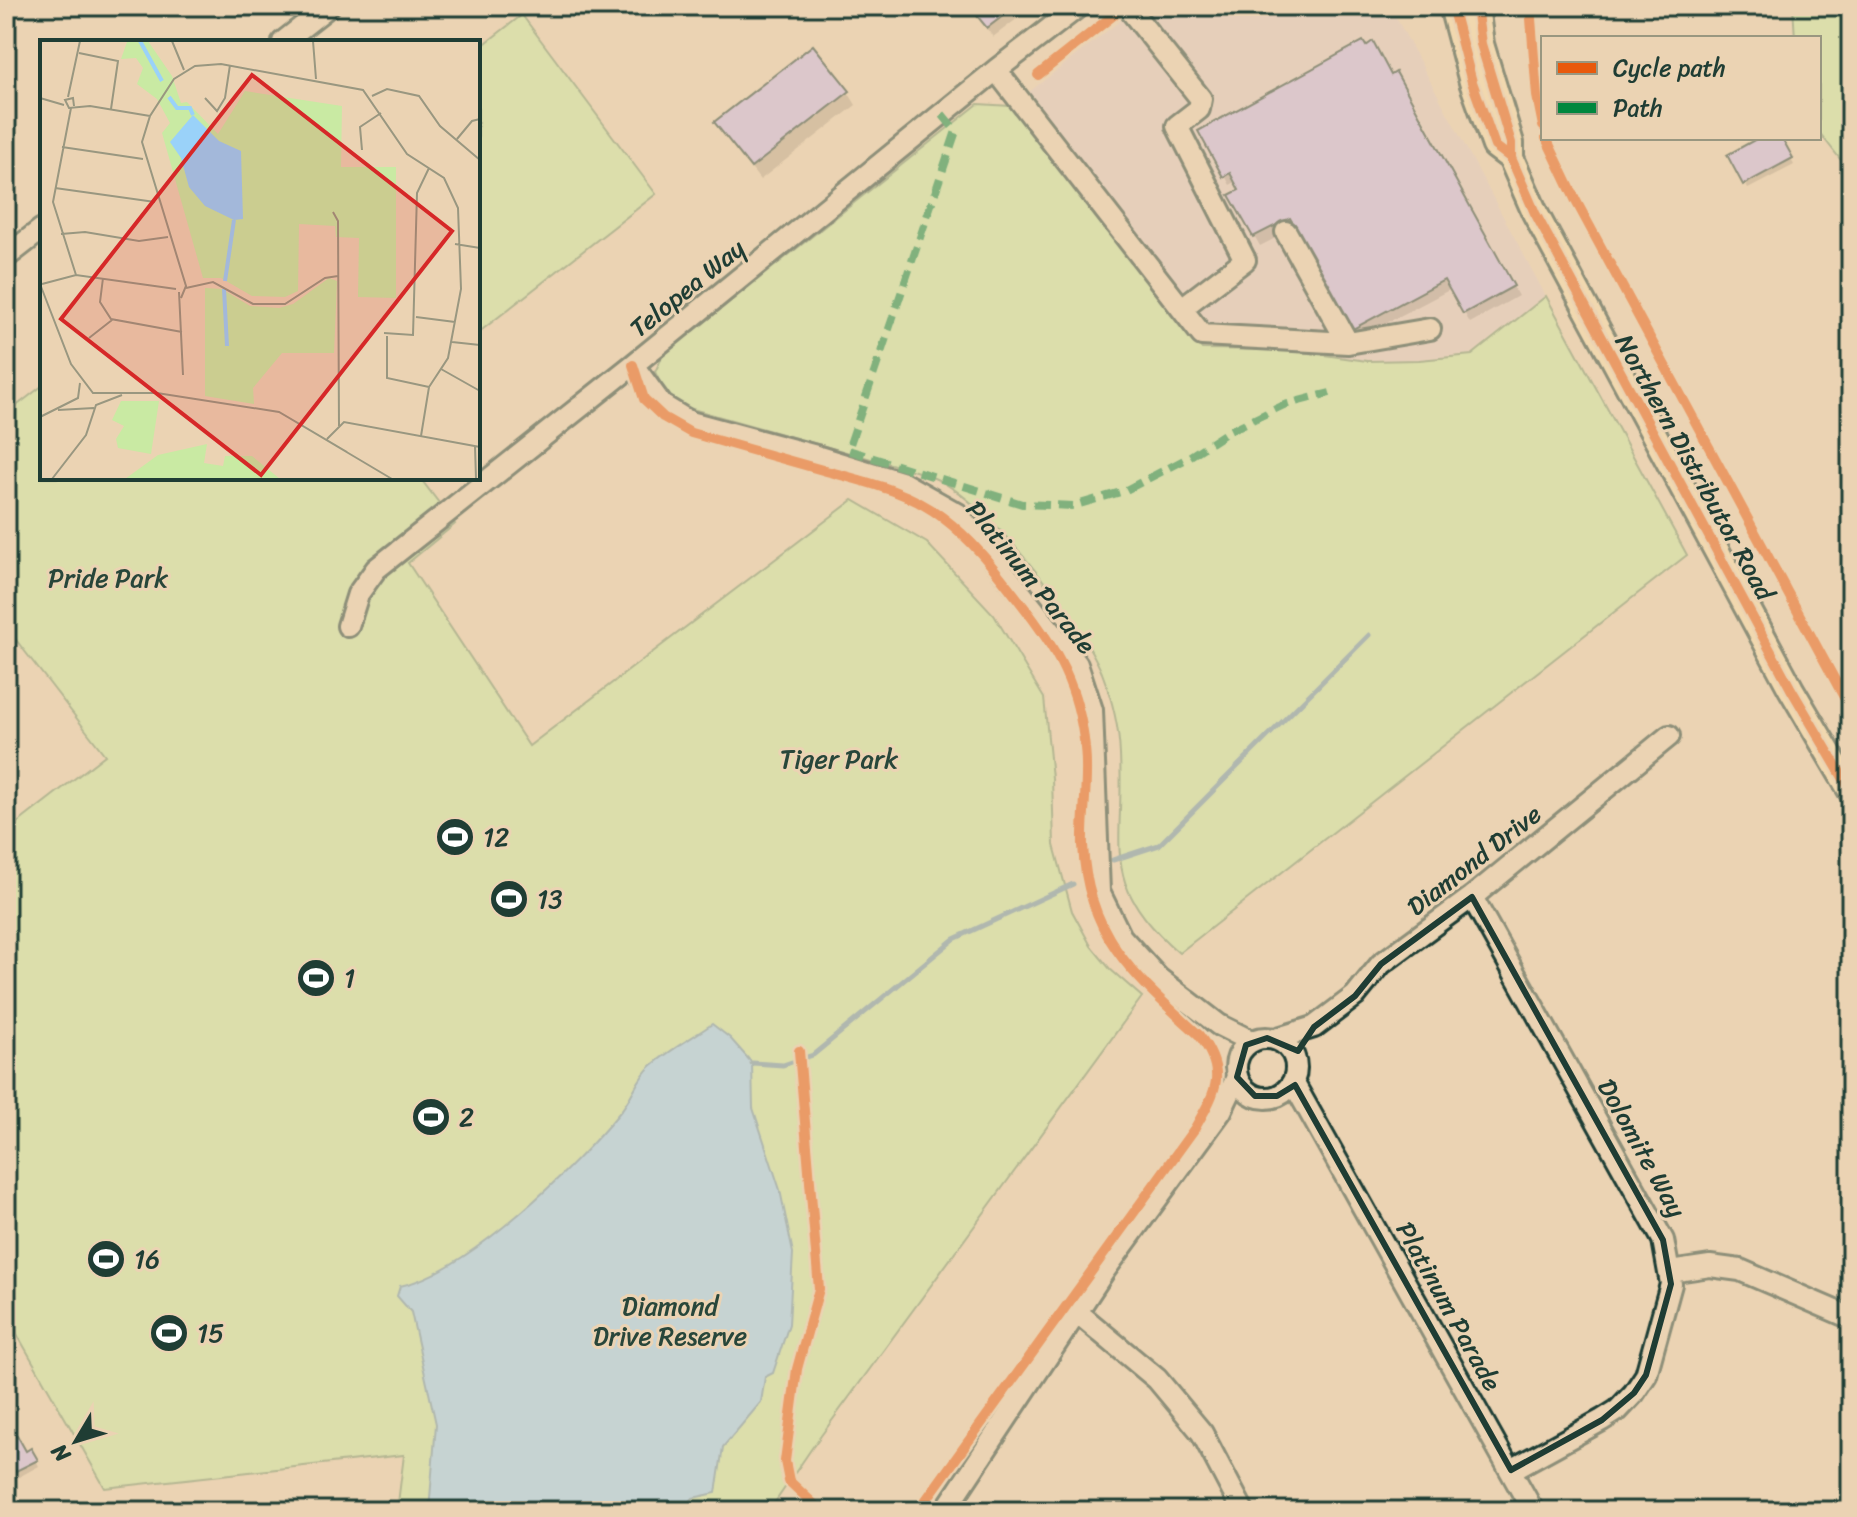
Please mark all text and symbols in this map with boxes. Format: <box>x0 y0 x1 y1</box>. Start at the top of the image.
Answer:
legend <box>1541 36 1821 140</box>
inset map <box>40 40 480 480</box>
text: Cycle path <box>1613 47 1726 89</box>
text: Path <box>1613 87 1663 129</box>
street label: Telopea Way <box>619 226 756 349</box>
street label: Northern Distributor Road <box>1602 325 1789 611</box>
street label: Platinum Parade <box>954 489 1108 665</box>
park label: Pride Park <box>48 555 168 601</box>
park label: Tiger Park <box>780 736 898 782</box>
street label: Diamond Drive <box>1396 792 1552 928</box>
place label: 12 <box>483 814 509 860</box>
sports icon: 12 <box>434 816 476 858</box>
place label: 13 <box>537 876 562 922</box>
sports icon: 13 <box>488 878 530 920</box>
place label: 1 <box>344 955 355 1001</box>
sports icon: 1 <box>295 957 337 999</box>
street label: Dolomite Way <box>1585 1070 1700 1227</box>
place label: 2 <box>459 1094 474 1140</box>
sports icon: 2 <box>410 1096 452 1138</box>
street label: Platinum Parade <box>1383 1212 1515 1400</box>
place label: 16 <box>134 1236 160 1282</box>
sports icon: 16 <box>85 1238 127 1280</box>
park label: Diamond Drive Reserve <box>593 1283 747 1359</box>
place label: 15 <box>197 1310 224 1356</box>
sports icon: 15 <box>148 1312 190 1354</box>
north arrow <box>36 1401 116 1481</box>
text: N <box>40 1434 81 1472</box>

